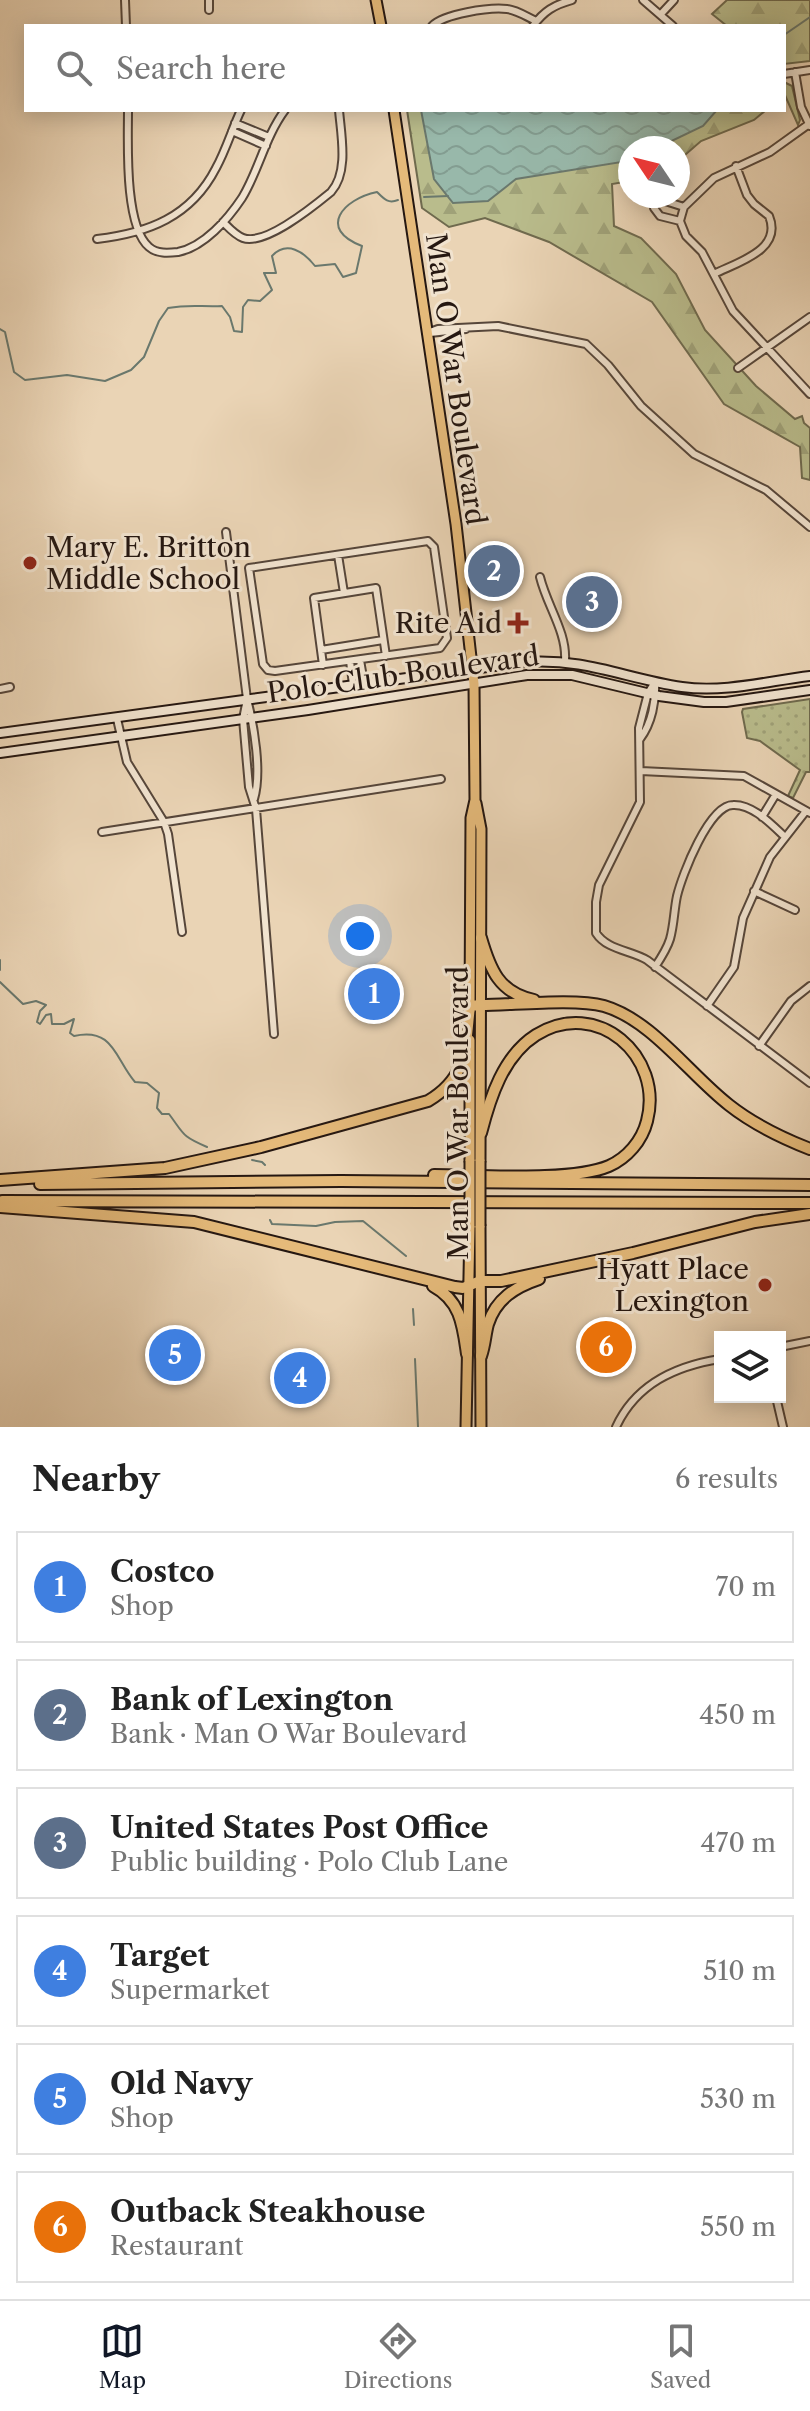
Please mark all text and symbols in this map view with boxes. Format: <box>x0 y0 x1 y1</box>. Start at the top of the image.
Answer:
search box <box>24 24 786 112</box>
icon: search <box>52 46 96 90</box>
text: Search here <box>116 50 286 87</box>
north arrow <box>618 136 690 208</box>
street label: Man O War Boulevard <box>419 231 493 527</box>
place label: Mary E. Britton Middle School <box>46 530 251 596</box>
pin: 2 <box>468 541 520 601</box>
marker: Mary E. Britton Middle School <box>21 554 39 572</box>
pin: 3 <box>566 572 618 632</box>
place label: Rite Aid <box>395 606 502 640</box>
marker: Rite Aid <box>509 614 527 632</box>
street label: Polo Club Boulevard <box>265 638 541 710</box>
your location <box>340 916 380 956</box>
pin: 1 <box>348 964 400 1024</box>
street label: Man O War Boulevard <box>441 966 475 1260</box>
place label: Hyatt Place Lexington <box>597 1252 749 1318</box>
marker: Hyatt Place Lexington <box>756 1276 774 1294</box>
pin: 6 <box>580 1317 632 1377</box>
pin: 5 <box>149 1325 201 1385</box>
map controls <box>714 1331 786 1403</box>
button: layers <box>714 1331 786 1403</box>
pin: 4 <box>274 1348 326 1408</box>
text: Nearby <box>32 1458 160 1500</box>
text: 6 results <box>675 1463 778 1495</box>
text: Costco <box>110 1553 215 1590</box>
text: 1 <box>54 1571 66 1603</box>
text: 70 m <box>716 1571 776 1603</box>
text: Shop <box>110 1590 174 1622</box>
text: Bank of Lexington <box>110 1681 393 1718</box>
text: 2 <box>52 1699 68 1731</box>
text: 450 m <box>699 1699 776 1731</box>
text: Bank · Man O War Boulevard <box>110 1718 467 1750</box>
text: United States Post Office <box>110 1809 488 1846</box>
text: 3 <box>53 1827 67 1859</box>
text: 470 m <box>701 1827 776 1859</box>
text: Public building · Polo Club Lane <box>110 1846 508 1878</box>
text: Target <box>110 1937 210 1974</box>
text: 4 <box>52 1955 68 1987</box>
text: 510 m <box>703 1955 776 1987</box>
text: Supermarket <box>110 1974 270 2006</box>
text: Old Navy <box>110 2065 252 2102</box>
text: 5 <box>53 2083 67 2115</box>
text: 530 m <box>700 2083 776 2115</box>
text: Shop <box>110 2102 174 2134</box>
text: Outback Steakhouse <box>110 2193 426 2230</box>
text: 6 <box>52 2211 68 2243</box>
text: 550 m <box>700 2211 776 2243</box>
text: Restaurant <box>110 2230 244 2262</box>
tab: Map <box>99 2319 146 2394</box>
tab: Directions <box>344 2319 452 2394</box>
tab: Saved <box>650 2319 711 2394</box>

